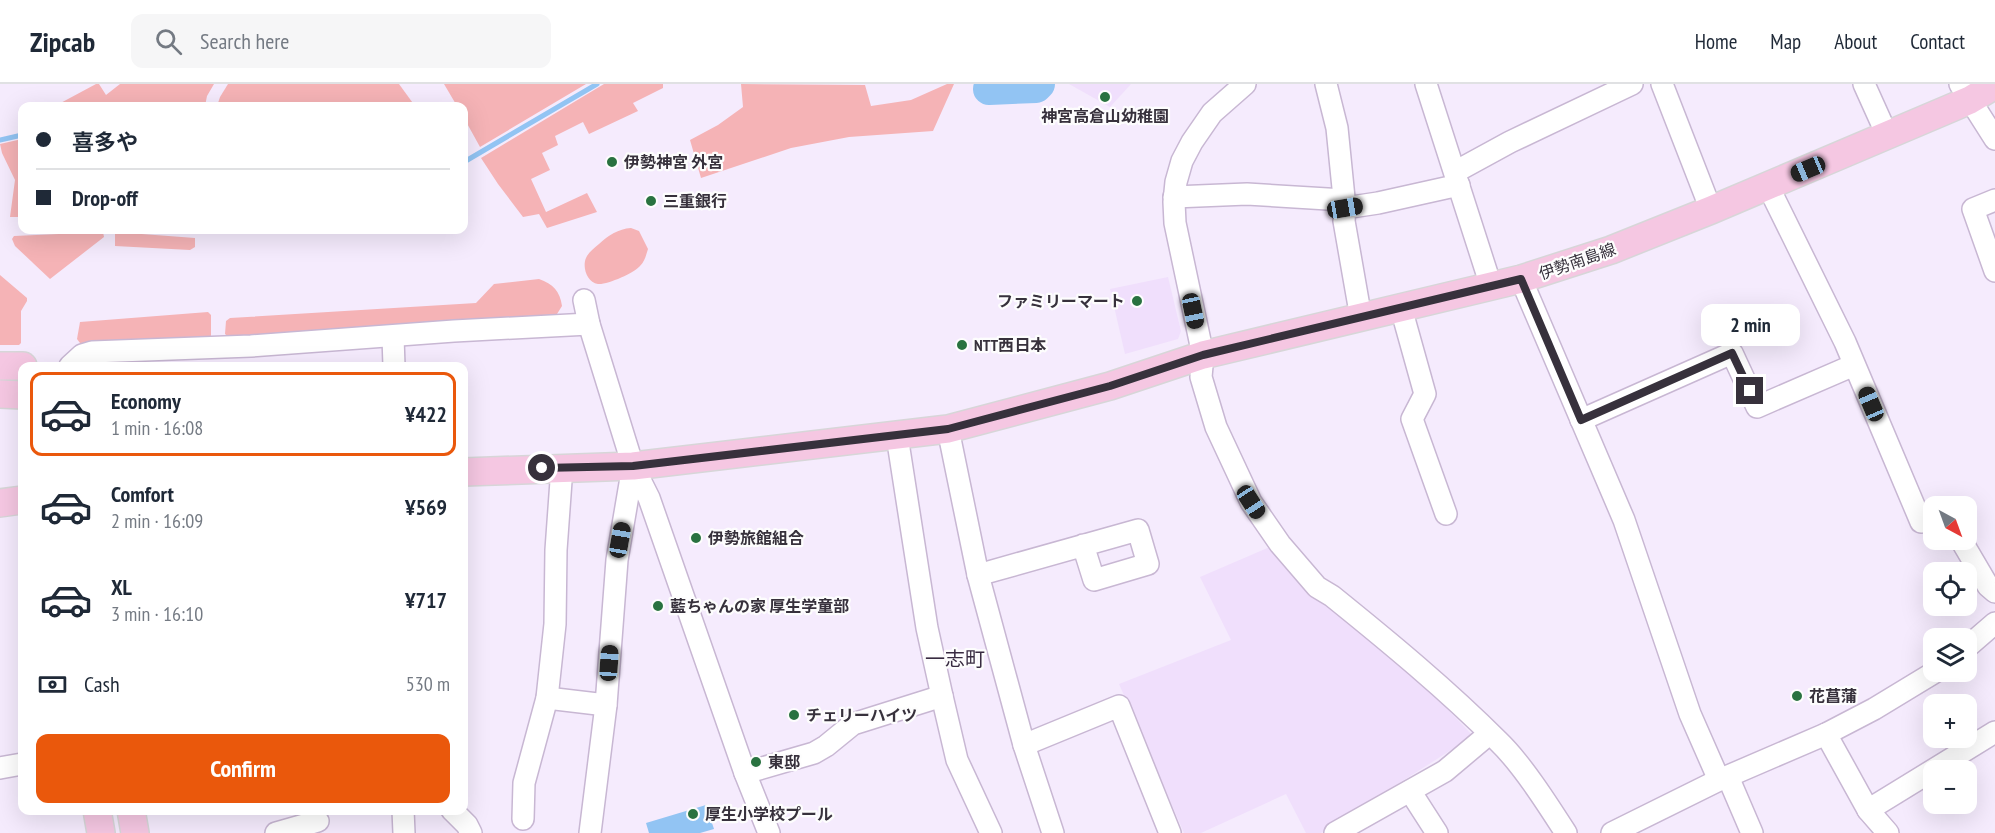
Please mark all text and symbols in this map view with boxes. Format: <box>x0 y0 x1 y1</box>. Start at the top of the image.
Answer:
search box <box>131 14 551 68</box>
text: Zipcab <box>30 23 95 60</box>
icon: search <box>152 25 185 58</box>
text: Search here <box>200 27 289 55</box>
text: Home <box>1695 28 1737 55</box>
text: Map <box>1770 28 1801 55</box>
text: About <box>1834 28 1877 55</box>
text: Contact <box>1910 28 1965 55</box>
marker: 神宮高倉山幼稚園 <box>1098 90 1112 104</box>
place label: 神宮高倉山幼稚園 <box>1041 106 1169 126</box>
text: 喜多や <box>72 128 138 156</box>
place label: 伊勢神宮 外宮 <box>623 152 723 172</box>
car <box>1788 154 1828 184</box>
marker: 伊勢神宮 外宮 <box>605 155 619 169</box>
text: Drop-off <box>72 184 138 212</box>
place label: 三重銀行 <box>663 191 727 211</box>
marker: 三重銀行 <box>644 194 658 208</box>
car <box>1326 196 1364 220</box>
street label: 伊勢南島線 <box>1536 239 1618 283</box>
place label: ファミリーマート <box>997 291 1125 311</box>
car <box>1180 292 1206 330</box>
marker: ファミリーマート <box>1130 294 1144 308</box>
callout: 2 min <box>1700 304 1800 346</box>
text: 2 min <box>1730 312 1771 338</box>
place label: NTT西日本 <box>974 335 1046 355</box>
marker: NTT西日本 <box>955 338 969 352</box>
route end <box>1736 377 1763 404</box>
car <box>1856 384 1886 424</box>
icon: car <box>39 387 93 441</box>
text: Economy <box>111 387 181 415</box>
text: ¥422 <box>405 400 447 428</box>
text: 1 min · 16:08 <box>111 415 203 441</box>
route start <box>528 454 555 481</box>
icon: car <box>39 480 93 534</box>
text: Comfort <box>111 480 174 508</box>
car <box>1234 482 1268 522</box>
text: ¥569 <box>405 493 447 521</box>
north arrow <box>1923 496 1977 550</box>
map controls <box>1923 496 1977 814</box>
text: 2 min · 16:09 <box>111 508 203 534</box>
car <box>608 521 632 559</box>
place label: 伊勢旅館組合 <box>707 528 804 548</box>
marker: 伊勢旅館組合 <box>689 531 703 545</box>
button: locate <box>1923 562 1977 616</box>
icon: car <box>39 573 93 627</box>
text: XL <box>111 573 132 601</box>
text: ¥717 <box>405 586 447 614</box>
place label: 藍ちゃんの家 厚生学童部 <box>670 596 849 616</box>
marker: 藍ちゃんの家 厚生学童部 <box>651 599 665 613</box>
text: 3 min · 16:10 <box>111 601 203 627</box>
button: layers <box>1923 628 1977 682</box>
car <box>599 644 619 682</box>
district label: 一志町 <box>925 646 985 672</box>
icon: cash <box>36 668 69 701</box>
text: Cash <box>84 670 120 698</box>
text: 530 m <box>406 671 450 697</box>
place label: 花菖蒲 <box>1809 686 1857 706</box>
marker: 花菖蒲 <box>1790 689 1804 703</box>
button: + <box>1923 694 1977 748</box>
place label: チェリーハイツ <box>806 705 917 725</box>
marker: チェリーハイツ <box>787 708 801 722</box>
button: Confirm <box>36 734 450 803</box>
place label: 東邸 <box>768 752 800 772</box>
marker: 東邸 <box>749 755 763 769</box>
button: − <box>1923 760 1977 814</box>
place label: 厚生小学校プール <box>705 804 833 824</box>
marker: 厚生小学校プール <box>686 807 700 821</box>

